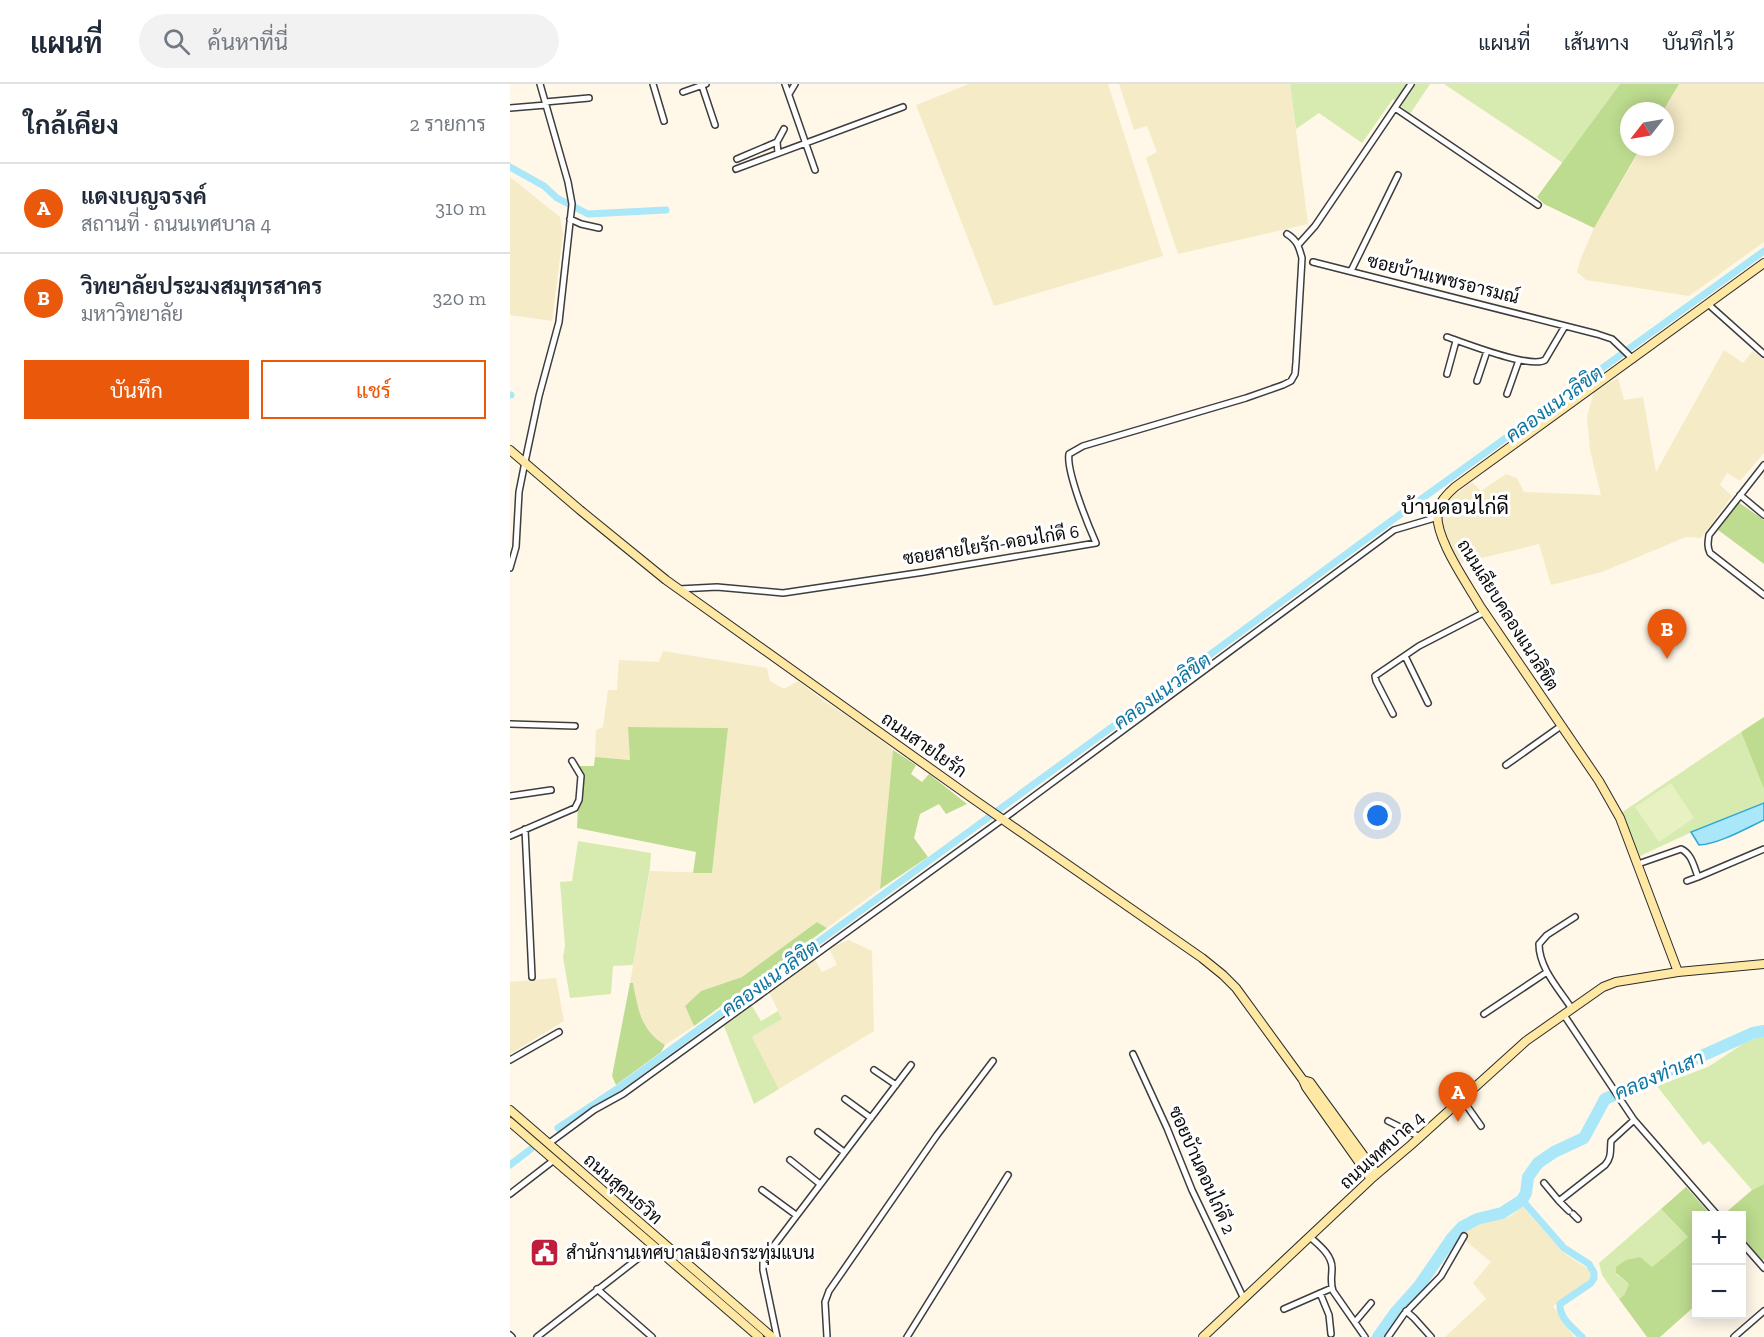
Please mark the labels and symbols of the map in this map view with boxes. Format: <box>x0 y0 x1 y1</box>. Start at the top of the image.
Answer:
north arrow <box>1620 102 1674 156</box>
street label: ซอยบ้านเพชรอารมณ์ <box>1365 248 1522 309</box>
water label: คลองแนวลิขิต <box>1501 361 1607 447</box>
district label: บ้านดอนไก่ดี <box>1401 494 1509 519</box>
street label: ซอยสายใยรัก-ดอนไก่ดี 6 <box>901 518 1081 570</box>
street label: ถนนเลียบคลองแนวลิขิต <box>1452 534 1565 695</box>
pin: B <box>1648 610 1686 659</box>
water label: คลองแนวลิขิต <box>1109 648 1215 734</box>
street label: ถนนสายใยรัก <box>877 706 972 782</box>
your location <box>1363 801 1392 830</box>
water label: คลองแนวลิขิต <box>717 935 823 1021</box>
water label: คลองท่าเสา <box>1611 1045 1707 1105</box>
pin: A <box>1438 1072 1478 1122</box>
street label: ซอยบัานดอนไก่ดี 2 <box>1164 1102 1242 1237</box>
street label: ถนนเทศบาล 4 <box>1335 1106 1429 1194</box>
street label: ถนนสุคนธวิท <box>579 1149 667 1230</box>
public building icon: สำนักงานเทศบาลเมืองกระทุ่มแบน <box>529 1237 561 1269</box>
place label: สำนักงานเทศบาลเมืองกระทุ่มแบน <box>566 1241 815 1265</box>

